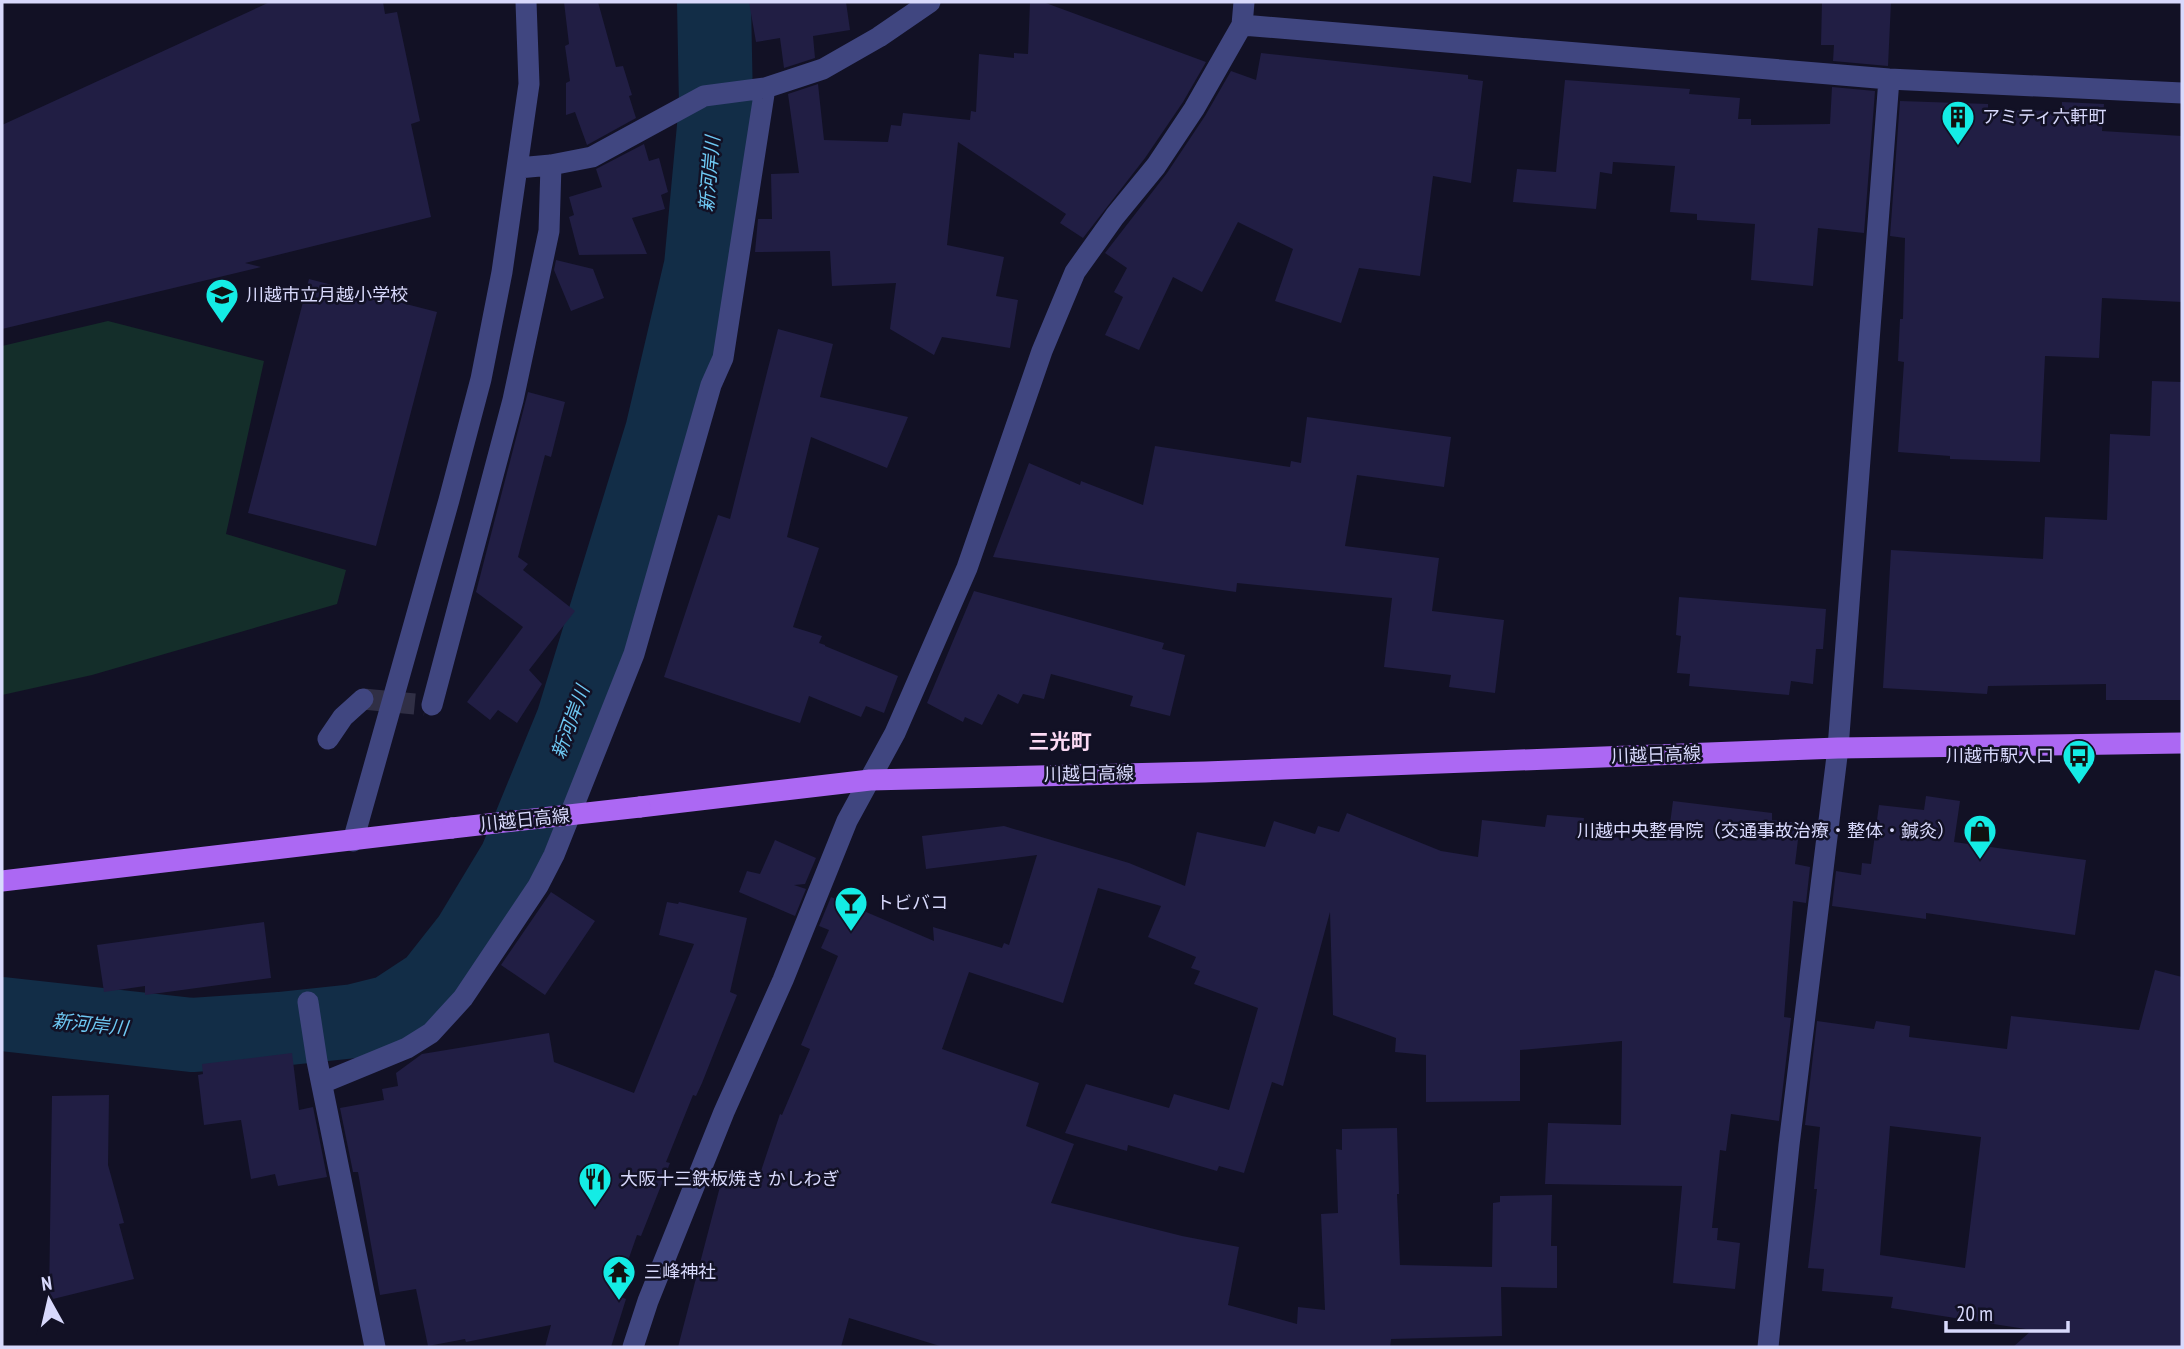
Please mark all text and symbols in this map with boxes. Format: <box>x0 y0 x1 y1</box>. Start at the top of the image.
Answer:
building icon: アミティ六軒町 <box>1939 98 1977 147</box>
place label: アミティ六軒町 <box>1982 105 2107 128</box>
water label: 新河岸川 <box>694 133 724 213</box>
school or university icon: 川越市立月越小学校 <box>203 276 241 325</box>
place label: 川越市立月越小学校 <box>246 283 408 306</box>
water label: 新河岸川 <box>546 680 595 762</box>
district label: 三光町 <box>1029 728 1092 755</box>
bus stop icon: 川越市駅入口 <box>2060 737 2098 786</box>
street label: 川越日高線 <box>1611 741 1701 768</box>
place label: 川越市駅入口 <box>1946 744 2054 767</box>
street label: 川越日高線 <box>1044 761 1134 786</box>
street label: 川越日高線 <box>479 803 571 836</box>
shop icon: 川越中央整骨院（交通事故治療・整体・鍼灸） <box>1961 812 1999 861</box>
place label: 川越中央整骨院（交通事故治療・整体・鍼灸） <box>1577 819 1955 842</box>
bar icon: トビバコ <box>832 884 870 933</box>
place label: トビバコ <box>876 891 948 914</box>
water label: 新河岸川 <box>51 1008 131 1040</box>
restaurant icon: 大阪十三鉄板焼き かしわぎ <box>576 1160 614 1209</box>
place label: 大阪十三鉄板焼き かしわぎ <box>620 1167 840 1190</box>
temple icon: 三峰神社 <box>600 1253 638 1302</box>
place label: 三峰神社 <box>644 1260 716 1283</box>
north arrow <box>14 1265 84 1335</box>
text: N <box>40 1271 53 1296</box>
scale bar <box>1946 1290 2068 1334</box>
text: 20 m <box>1956 1300 1993 1327</box>

